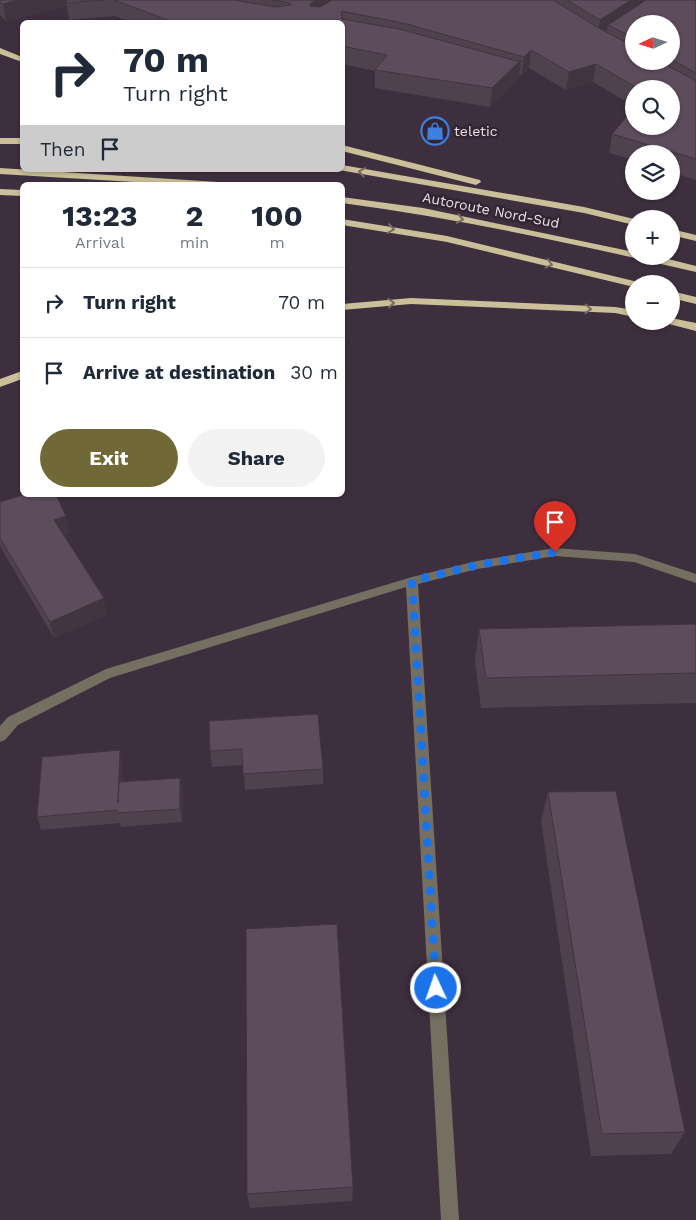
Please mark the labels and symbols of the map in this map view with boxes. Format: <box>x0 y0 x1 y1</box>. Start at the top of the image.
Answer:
north arrow <box>625 15 680 70</box>
shop icon: teletic <box>420 116 450 146</box>
place label: teletic <box>454 123 498 139</box>
one-way arrow <box>358 167 367 177</box>
street label: Autoroute Nord-Sud <box>421 189 561 231</box>
one-way arrow <box>455 213 464 223</box>
one-way arrow <box>386 224 395 234</box>
one-way arrow <box>545 258 553 268</box>
one-way arrow <box>387 298 395 309</box>
one-way arrow <box>585 303 593 314</box>
pin <box>534 501 576 552</box>
position arrow <box>409 961 461 1013</box>

